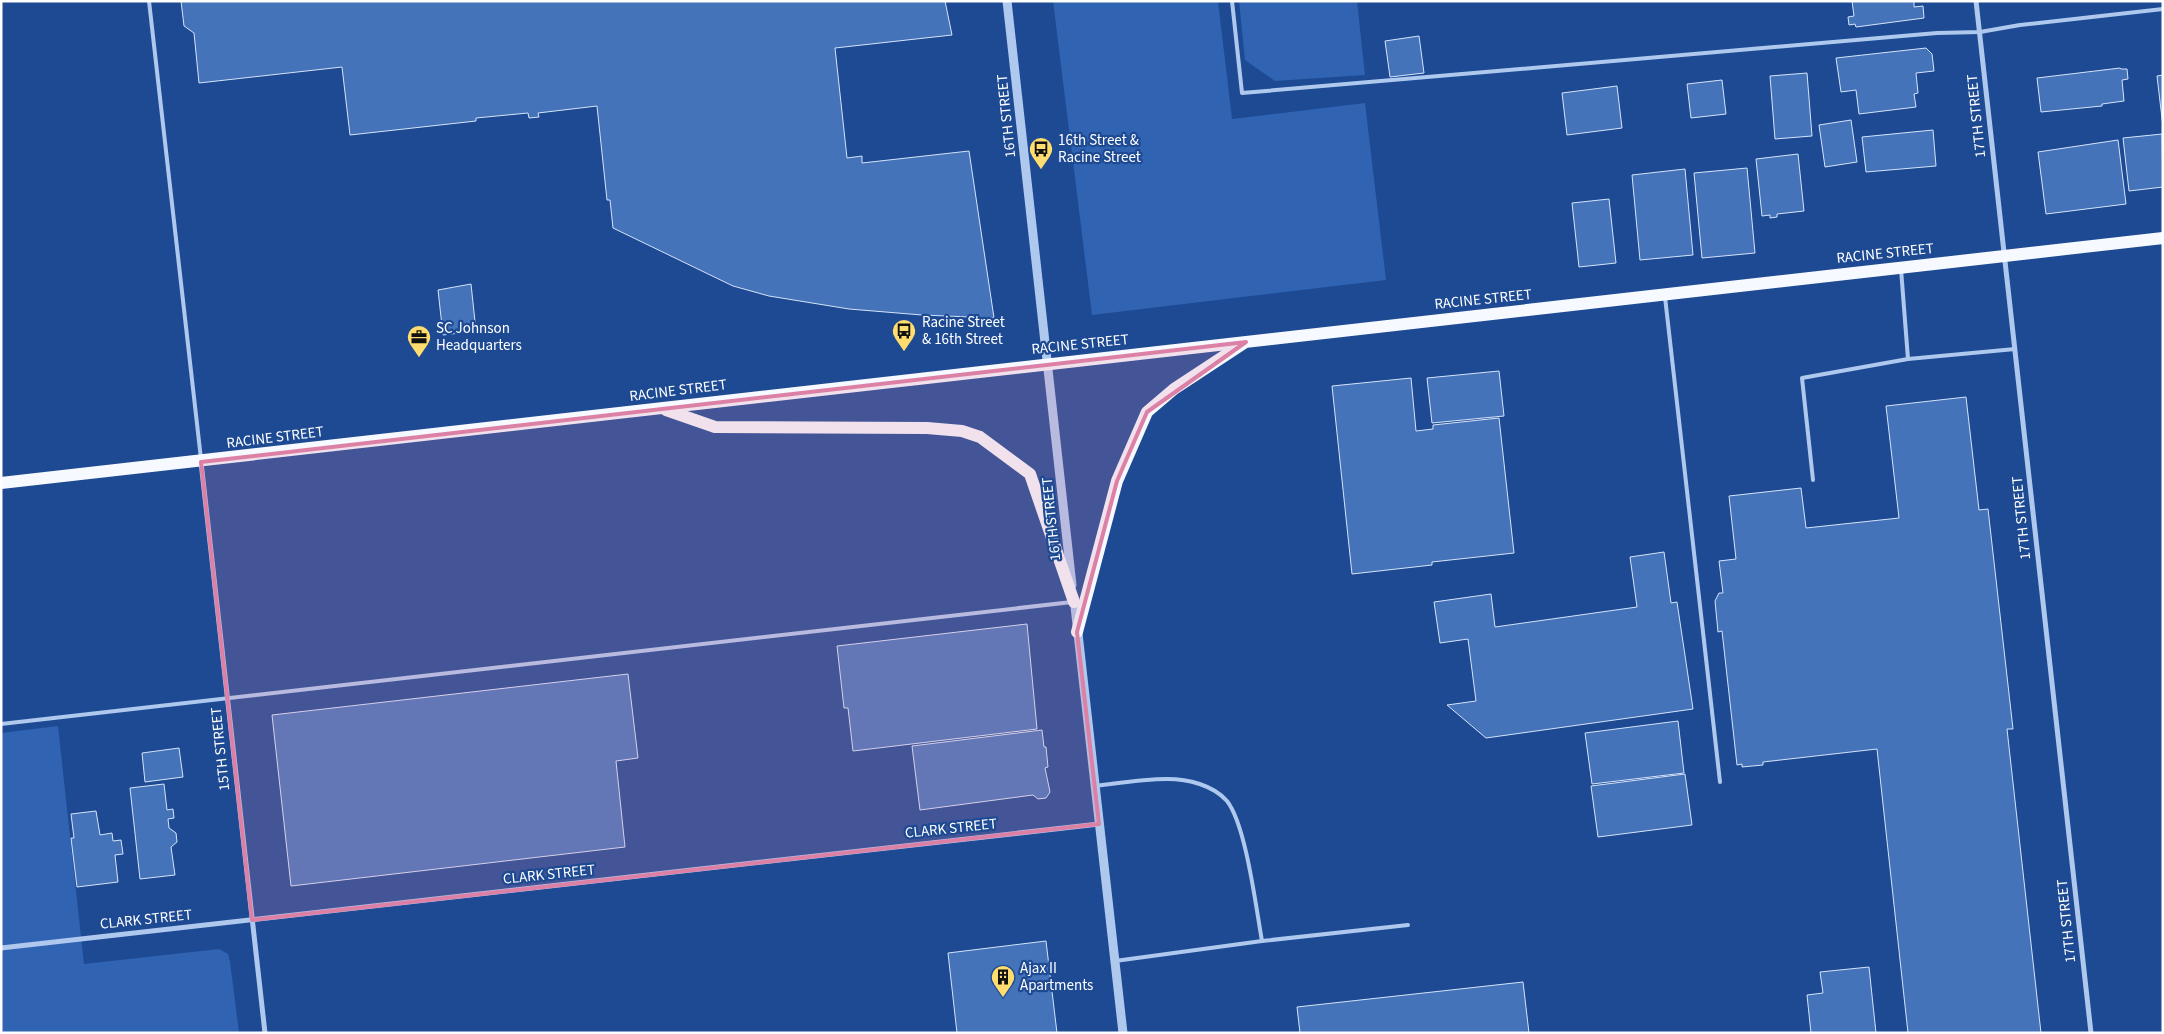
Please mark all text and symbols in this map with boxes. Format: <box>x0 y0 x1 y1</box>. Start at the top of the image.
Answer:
street label: 16TH STREET <box>992 73 1021 159</box>
street label: 17TH STREET <box>1962 73 1991 159</box>
place label: 16th Street & Racine Street <box>1058 130 1141 168</box>
bus stop icon: 16th Street & Racine Street <box>1028 136 1054 170</box>
street label: RACINE STREET <box>1835 238 1935 269</box>
street label: RACINE STREET <box>1433 284 1533 315</box>
place label: Racine Street & 16th Street <box>922 312 1005 350</box>
place label: SC Johnson Headquarters <box>436 318 522 356</box>
bus stop icon: Racine Street & 16th Street <box>891 318 917 352</box>
office icon: SC Johnson Headquarters <box>406 324 432 358</box>
street label: RACINE STREET <box>1030 329 1130 360</box>
street label: RACINE STREET <box>628 374 728 407</box>
street label: RACINE STREET <box>225 421 325 454</box>
street label: 17TH STREET <box>2007 475 2036 561</box>
street label: 16TH STREET <box>1037 476 1066 562</box>
street label: 15TH STREET <box>206 706 235 792</box>
street label: CLARK STREET <box>904 813 998 844</box>
street label: CLARK STREET <box>502 859 596 890</box>
street label: 17TH STREET <box>2052 878 2081 964</box>
street label: CLARK STREET <box>99 904 193 935</box>
place label: Ajax II Apartments <box>1020 958 1093 996</box>
building icon: Ajax II Apartments <box>990 964 1016 998</box>

